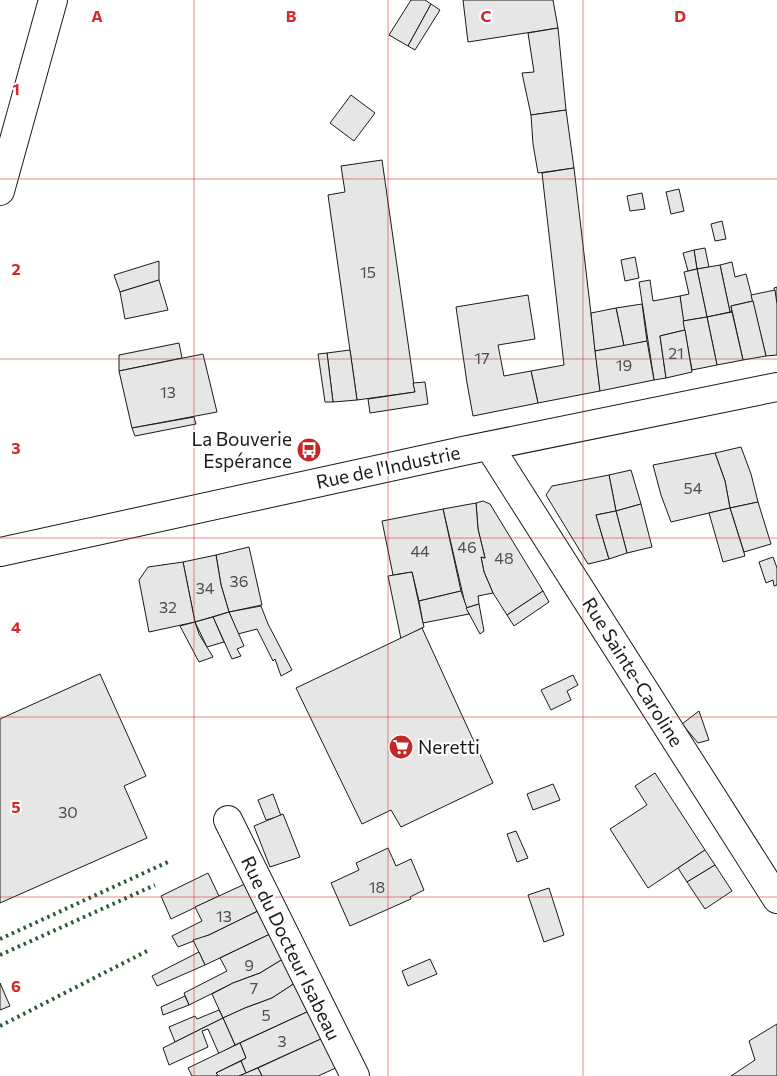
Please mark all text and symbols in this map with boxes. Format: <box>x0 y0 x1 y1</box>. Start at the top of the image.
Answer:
text: A <box>91 6 103 25</box>
text: B <box>286 6 297 25</box>
text: C <box>481 6 492 25</box>
text: D <box>674 6 686 25</box>
text: 1 <box>12 79 20 98</box>
text: 2 <box>11 259 21 278</box>
house number: 15 <box>360 262 376 281</box>
house number: 21 <box>668 343 684 362</box>
house number: 17 <box>474 348 490 367</box>
house number: 19 <box>616 355 632 374</box>
house number: 13 <box>160 382 176 401</box>
place label: La Bouverie Espérance <box>191 427 292 472</box>
bus stop icon: La Bouverie Espérance <box>296 437 322 463</box>
text: 3 <box>11 438 21 457</box>
street label: Rue de l'Industrie <box>314 440 462 493</box>
house number: 54 <box>684 478 703 497</box>
house number: 46 <box>457 537 477 556</box>
house number: 44 <box>410 541 430 560</box>
house number: 48 <box>494 548 514 567</box>
house number: 36 <box>230 571 248 590</box>
house number: 34 <box>196 578 215 597</box>
street label: Rue Sainte-Caroline <box>578 593 689 751</box>
house number: 32 <box>159 597 177 616</box>
text: 4 <box>11 617 21 636</box>
supermarket icon: Neretti <box>388 734 414 760</box>
place label: Neretti <box>418 735 480 758</box>
text: 5 <box>11 797 21 816</box>
house number: 30 <box>58 802 78 821</box>
street label: Rue du Docteur Isabeau <box>237 852 346 1044</box>
house number: 18 <box>369 877 385 896</box>
house number: 13 <box>216 906 232 925</box>
house number: 9 <box>244 955 254 974</box>
text: 6 <box>11 976 21 995</box>
house number: 7 <box>250 978 258 997</box>
house number: 5 <box>261 1005 271 1024</box>
house number: 3 <box>277 1031 287 1050</box>

